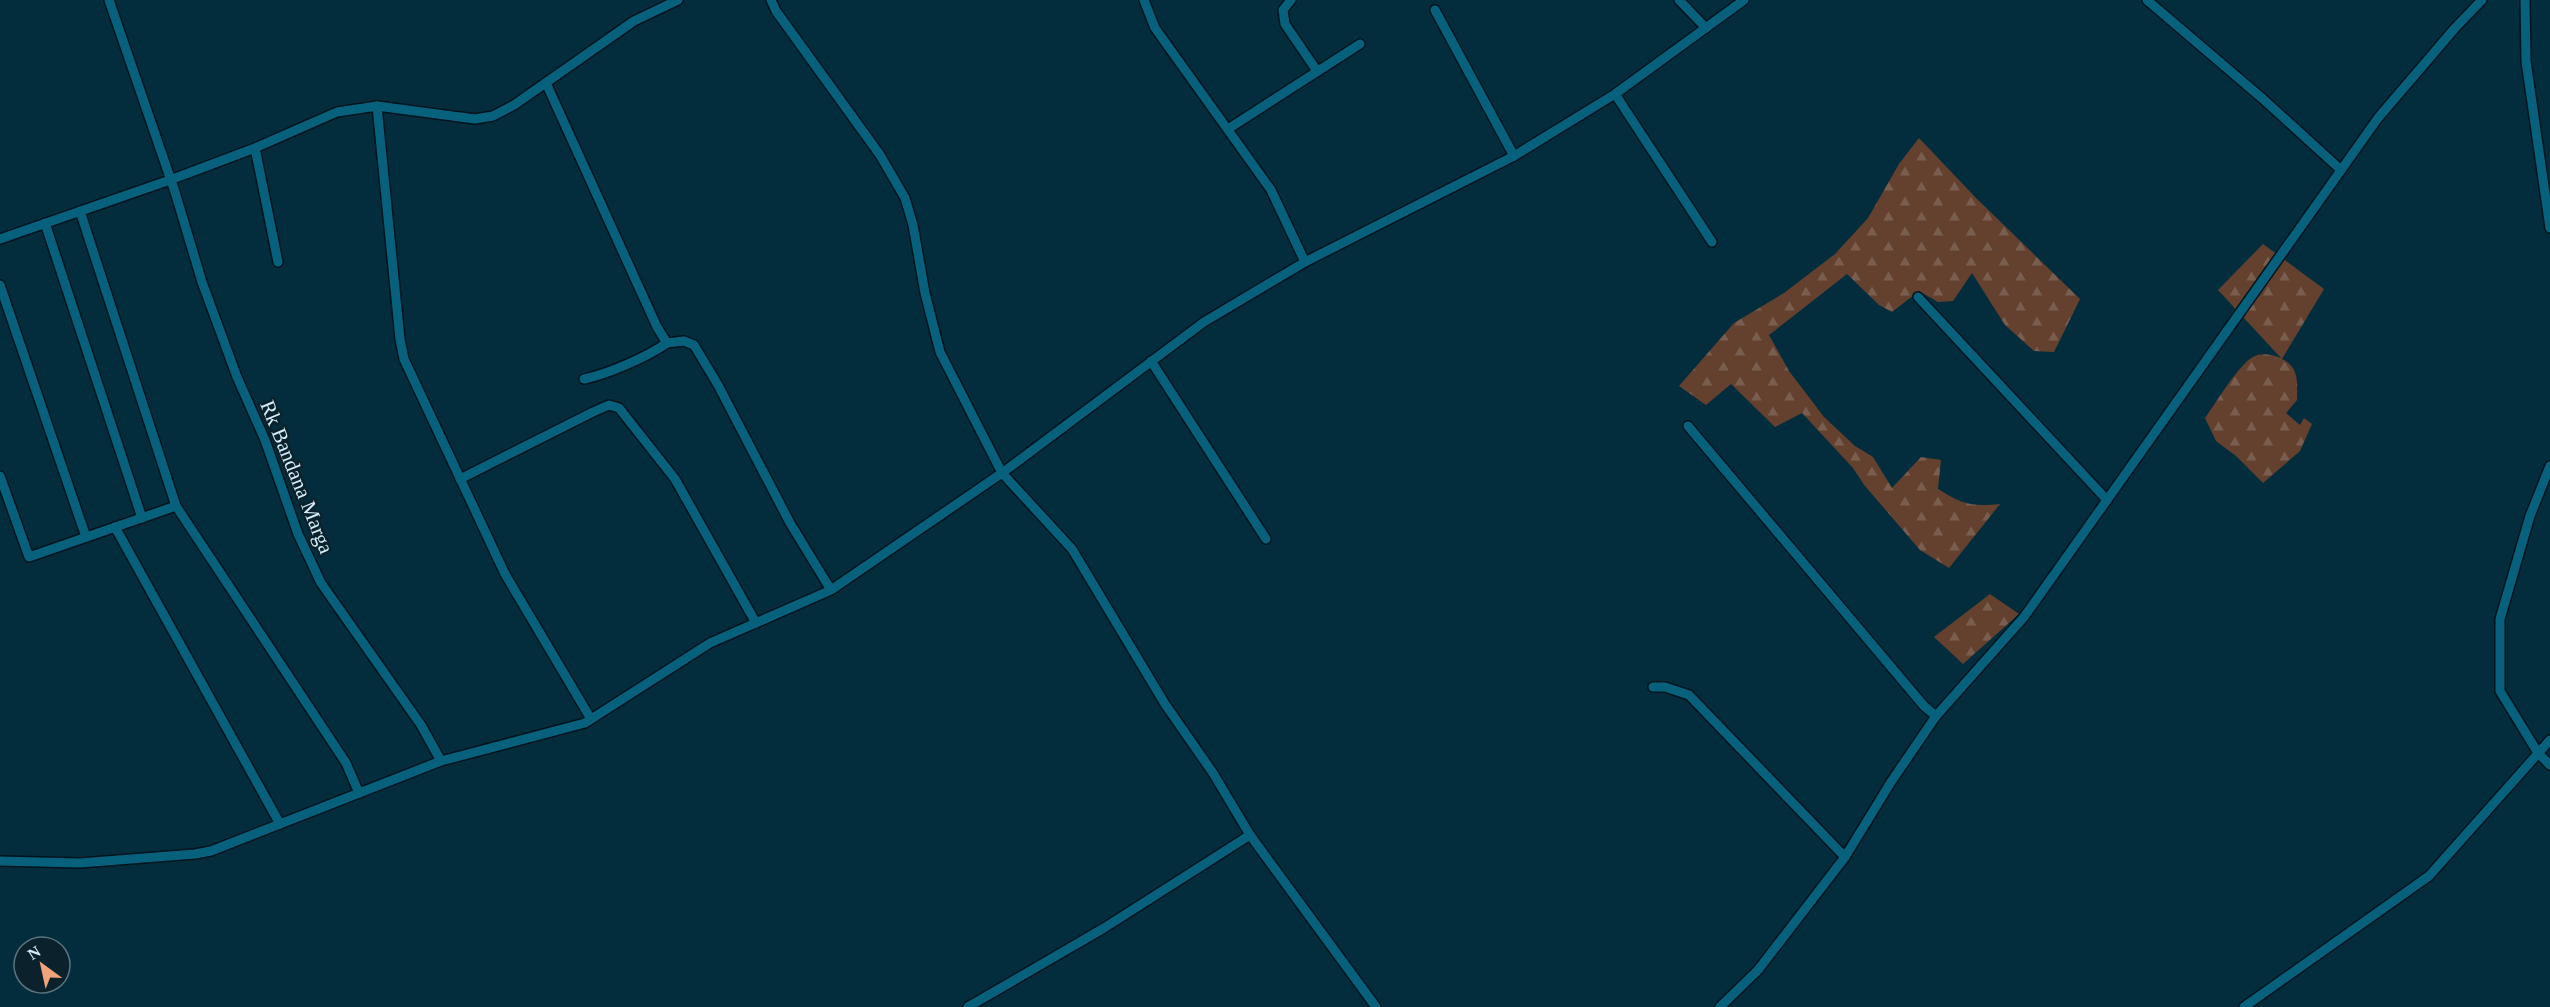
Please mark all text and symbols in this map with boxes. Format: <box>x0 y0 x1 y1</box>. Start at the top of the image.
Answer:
street label: Rk Bandana Marga <box>255 397 339 558</box>
north arrow <box>12 935 72 995</box>
text: N <box>25 942 44 963</box>

